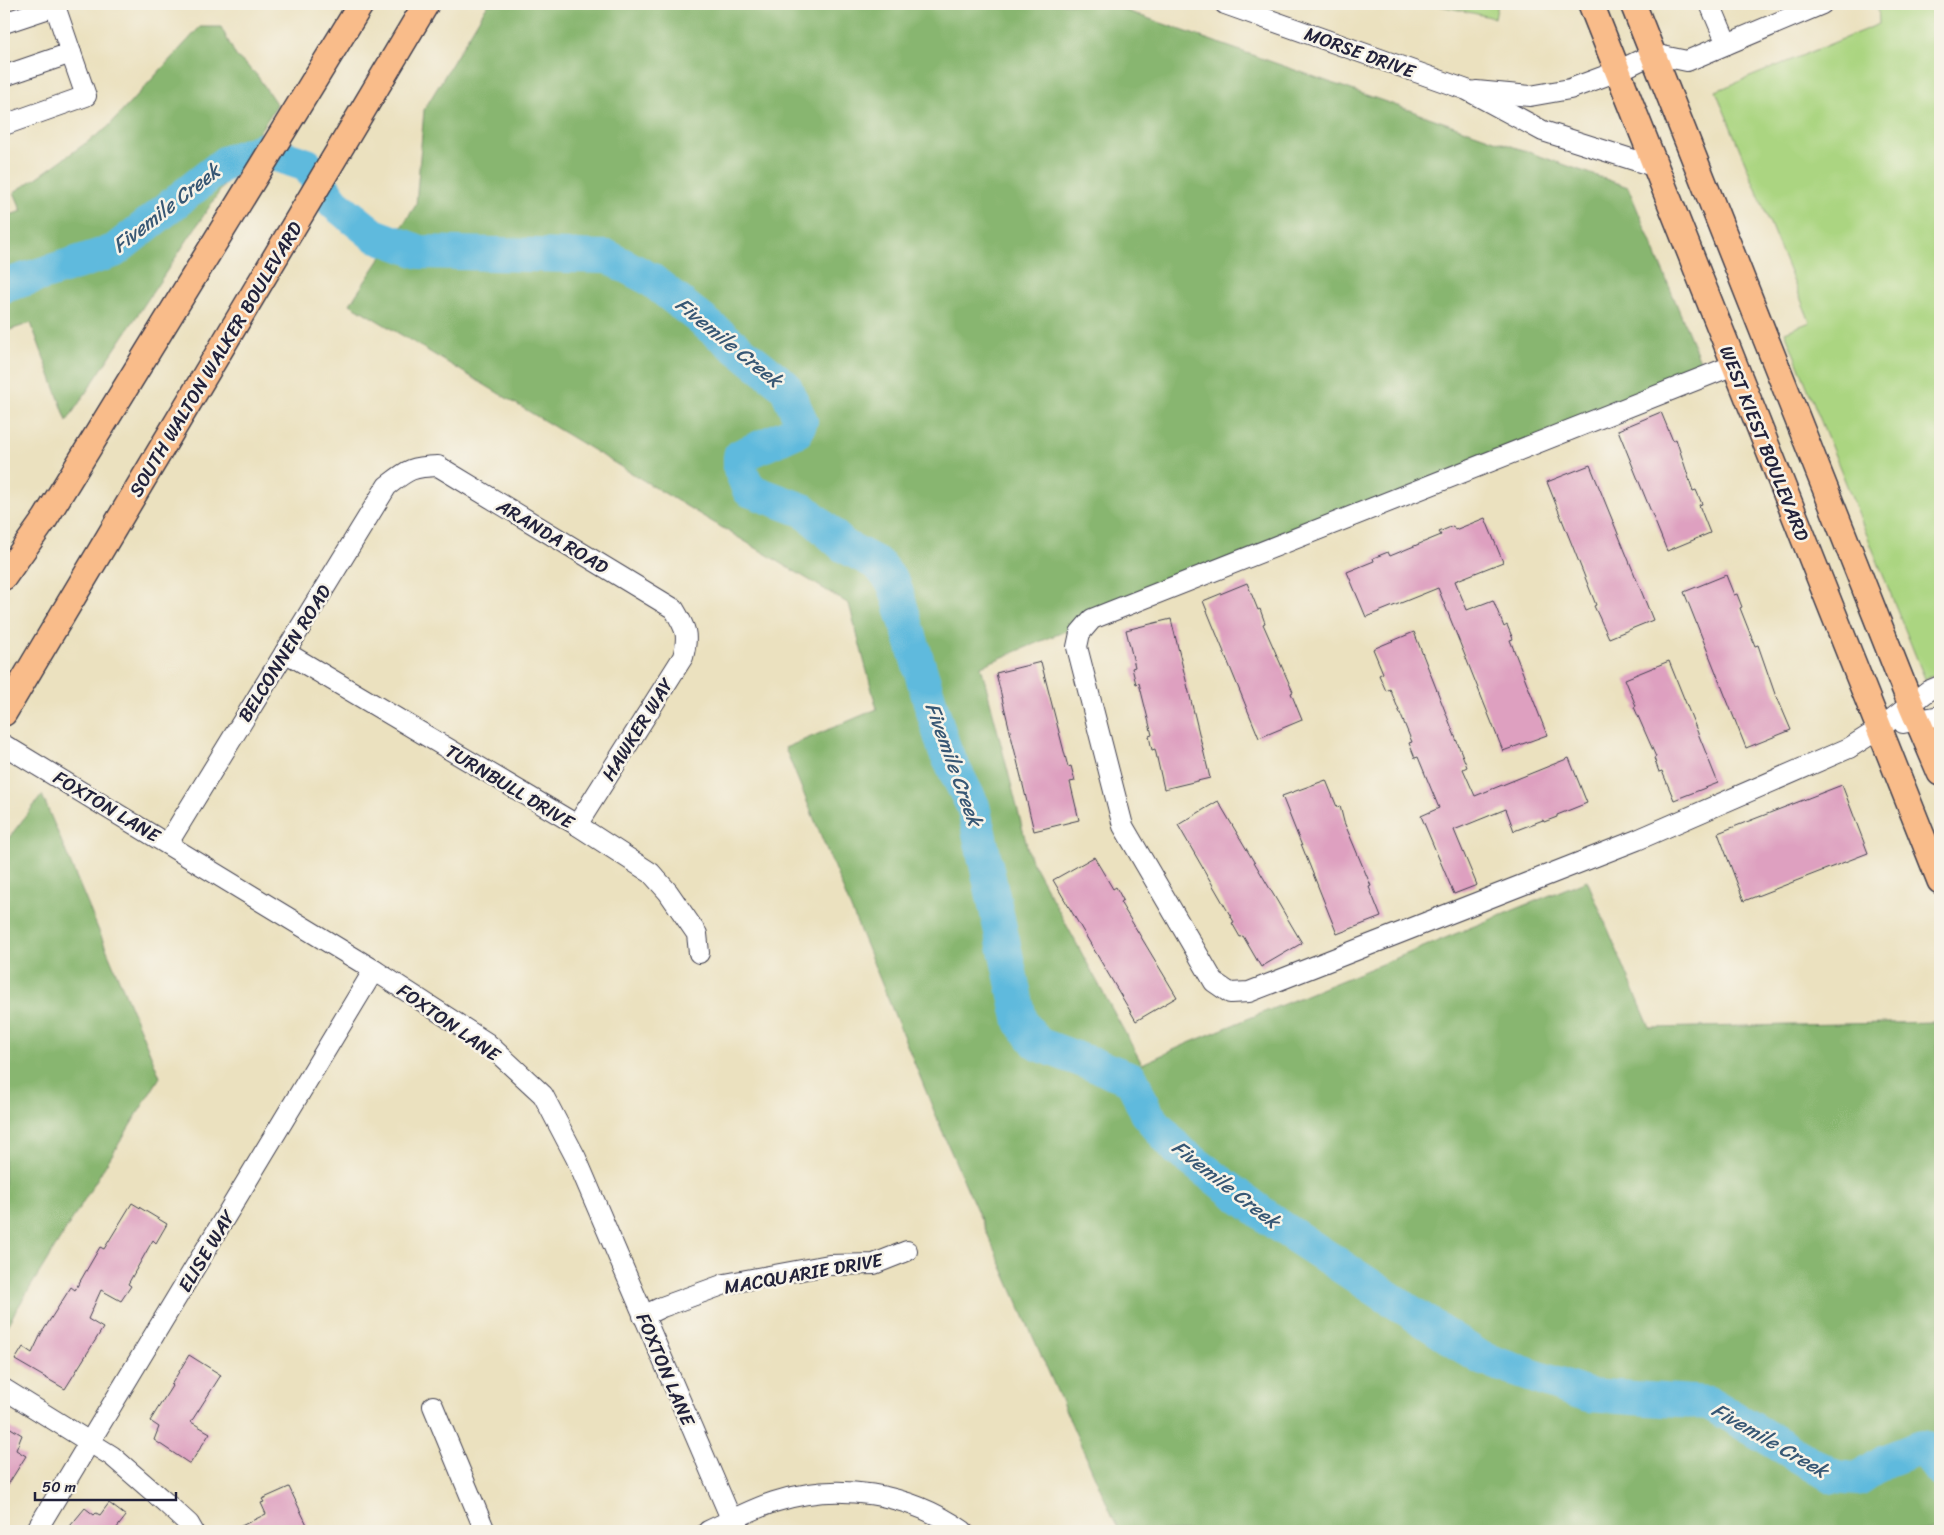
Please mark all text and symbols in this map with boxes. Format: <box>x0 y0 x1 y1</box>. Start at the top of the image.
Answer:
street label: MORSE DRIVE <box>1300 17 1421 88</box>
water label: Fivemile Creek <box>105 153 230 262</box>
street label: SOUTH WALTON WALKER BOULEVARD <box>120 215 311 503</box>
water label: Fivemile Creek <box>667 288 792 398</box>
street label: WEST KIEST BOULEVARD <box>1710 340 1819 547</box>
street label: ARANDA ROAD <box>489 489 616 583</box>
street label: BELCONNEN ROAD <box>229 577 340 729</box>
street label: HAWKER WAY <box>592 671 683 788</box>
water label: Fivemile Creek <box>915 697 993 833</box>
street label: TURNBULL DRIVE <box>439 735 582 839</box>
street label: FOXTON LANE <box>47 761 168 852</box>
street label: FOXTON LANE <box>390 974 509 1071</box>
water label: Fivemile Creek <box>1164 1131 1289 1239</box>
street label: ELISE WAY <box>169 1203 245 1299</box>
street label: MACQUARIE DRIVE <box>721 1243 886 1304</box>
street label: FOXTON LANE <box>627 1307 705 1432</box>
water label: Fivemile Creek <box>1705 1393 1837 1489</box>
scale bar <box>35 1470 176 1502</box>
text: 50 m <box>42 1474 77 1500</box>

